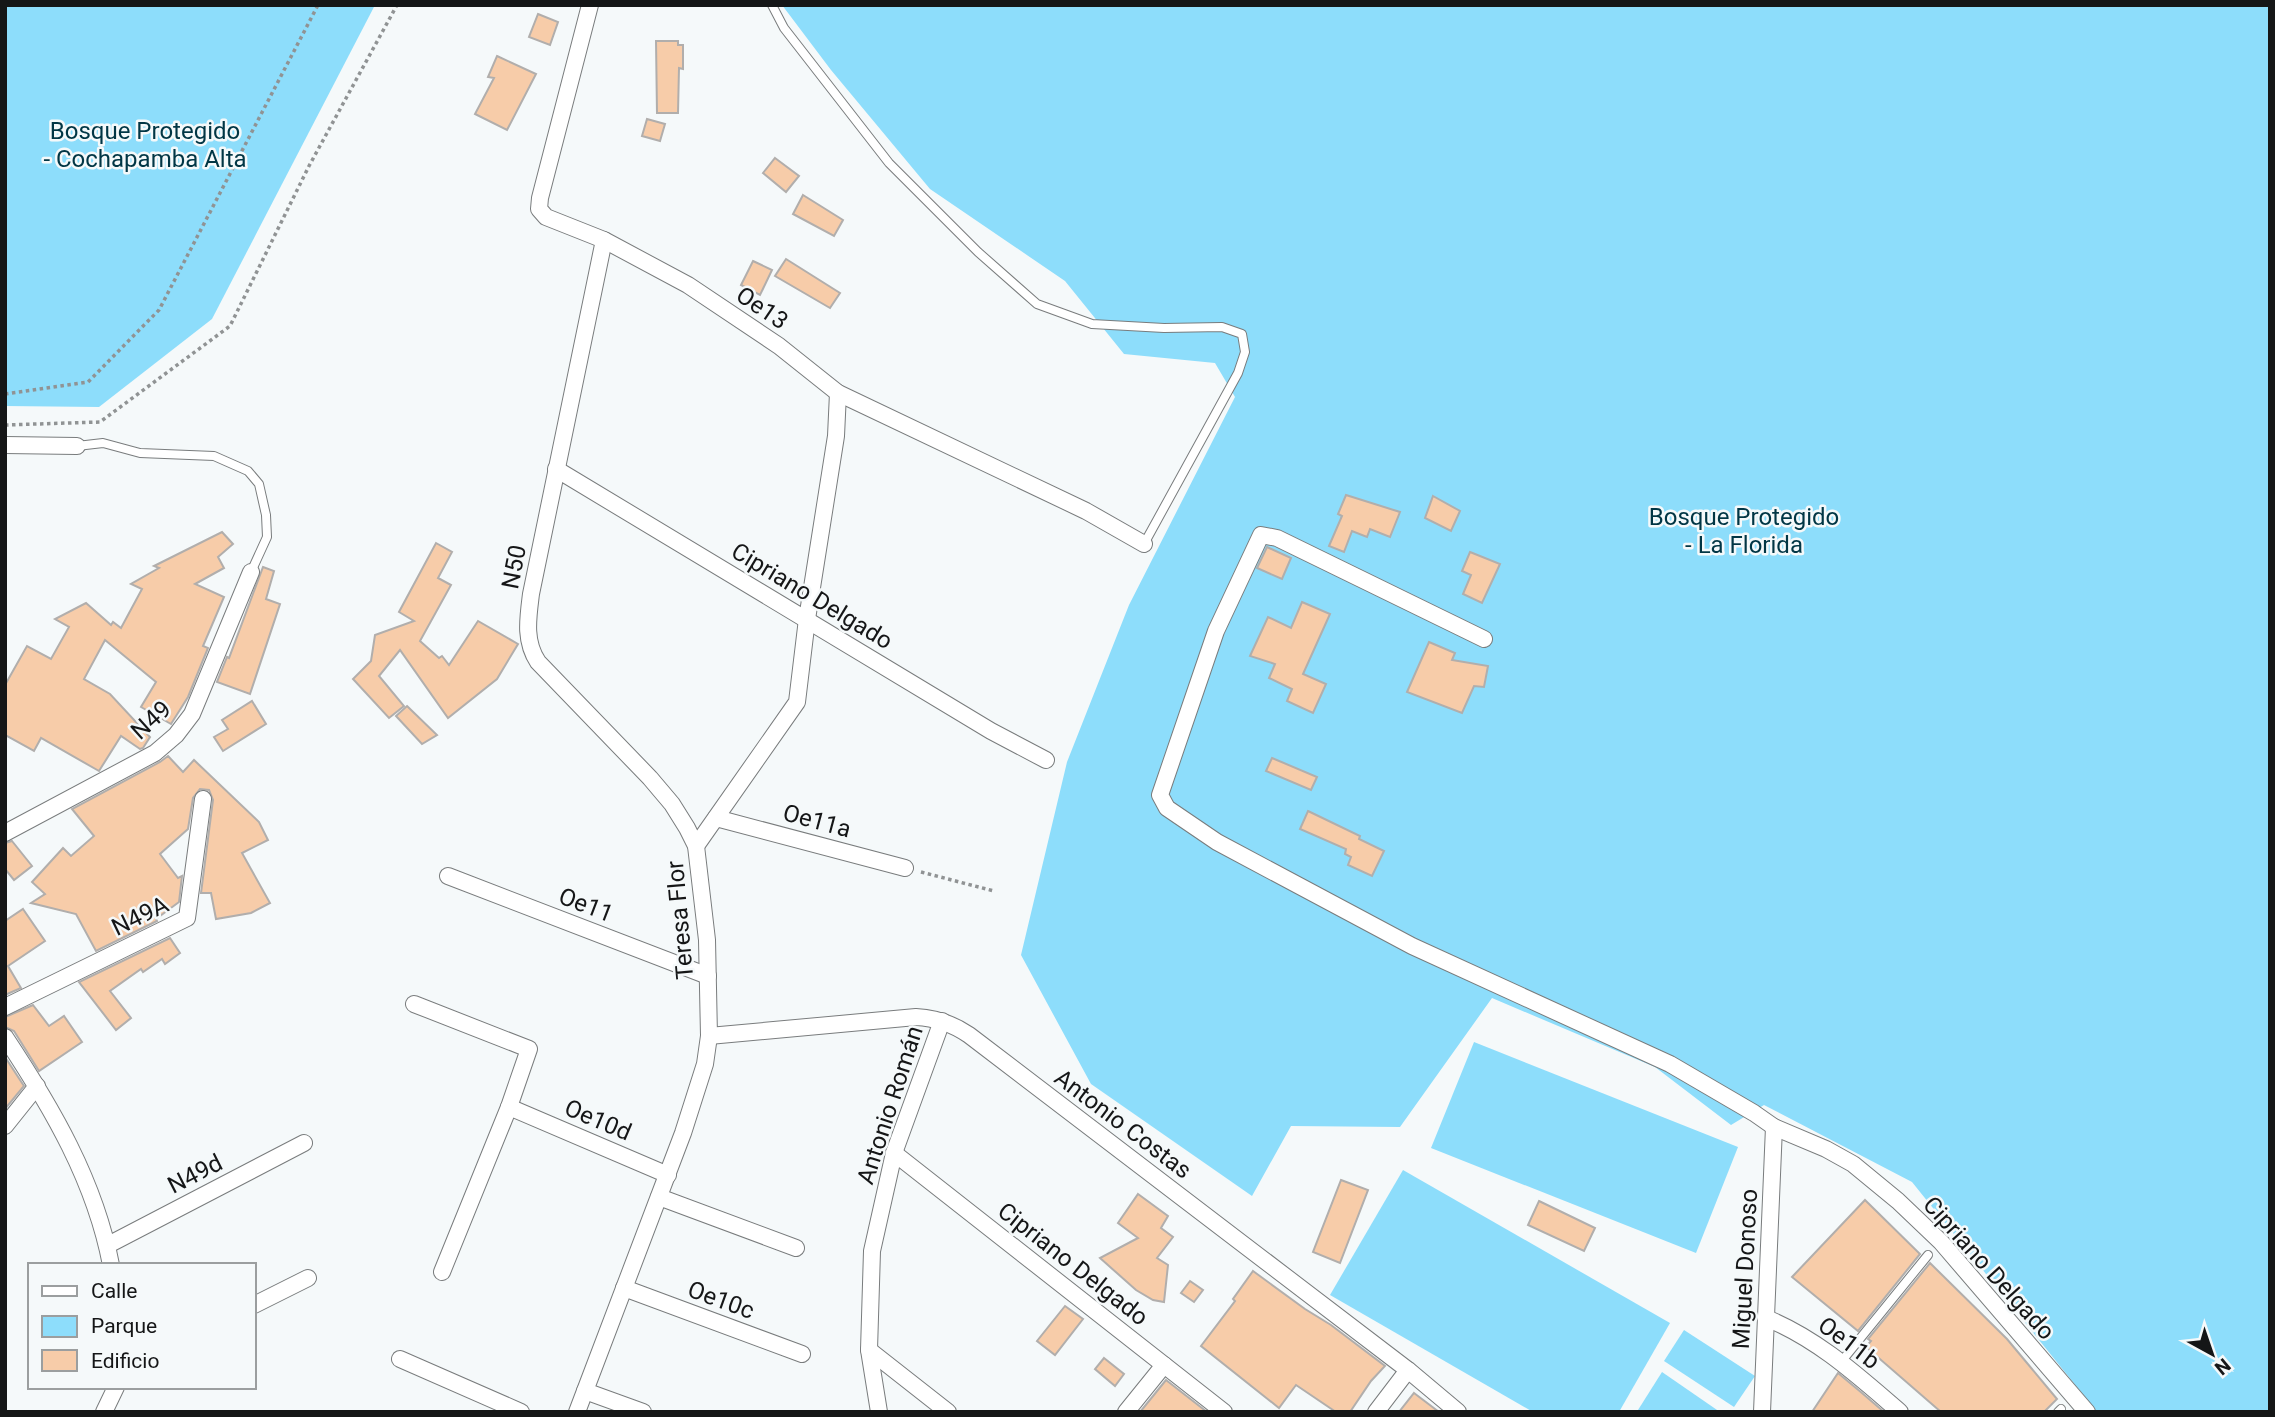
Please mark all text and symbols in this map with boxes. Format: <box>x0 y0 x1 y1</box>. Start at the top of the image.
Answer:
park label: Bosque Protegido - Cochapamba Alta <box>43 117 247 173</box>
street label: Oe13 <box>731 281 793 335</box>
park label: Bosque Protegido - La Florida <box>1649 503 1839 559</box>
street label: Cipriano Delgado <box>726 537 898 655</box>
street label: N50 <box>496 543 532 591</box>
street label: N49 <box>125 695 177 745</box>
street label: Oe11a <box>780 799 854 843</box>
street label: Teresa Flor <box>661 860 699 980</box>
street label: Oe11 <box>555 882 617 928</box>
street label: N49A <box>107 890 173 942</box>
street label: Antonio Román <box>851 1022 929 1188</box>
street label: Antonio Costas <box>1049 1063 1197 1185</box>
street label: Oe10d <box>560 1093 636 1147</box>
street label: N49d <box>163 1148 227 1200</box>
street label: Miguel Donoso <box>1727 1188 1763 1350</box>
street label: Cipriano Delgado <box>1917 1191 2061 1345</box>
street label: Cipriano Delgado <box>992 1197 1154 1331</box>
legend <box>28 1263 256 1389</box>
street label: Oe10c <box>684 1275 758 1325</box>
text: Calle <box>91 1279 137 1303</box>
street label: Oe11b <box>1813 1311 1885 1375</box>
text: Parque <box>91 1314 157 1338</box>
north arrow <box>2177 1319 2247 1389</box>
text: Edificio <box>91 1349 159 1373</box>
text: N <box>2210 1354 2235 1380</box>

